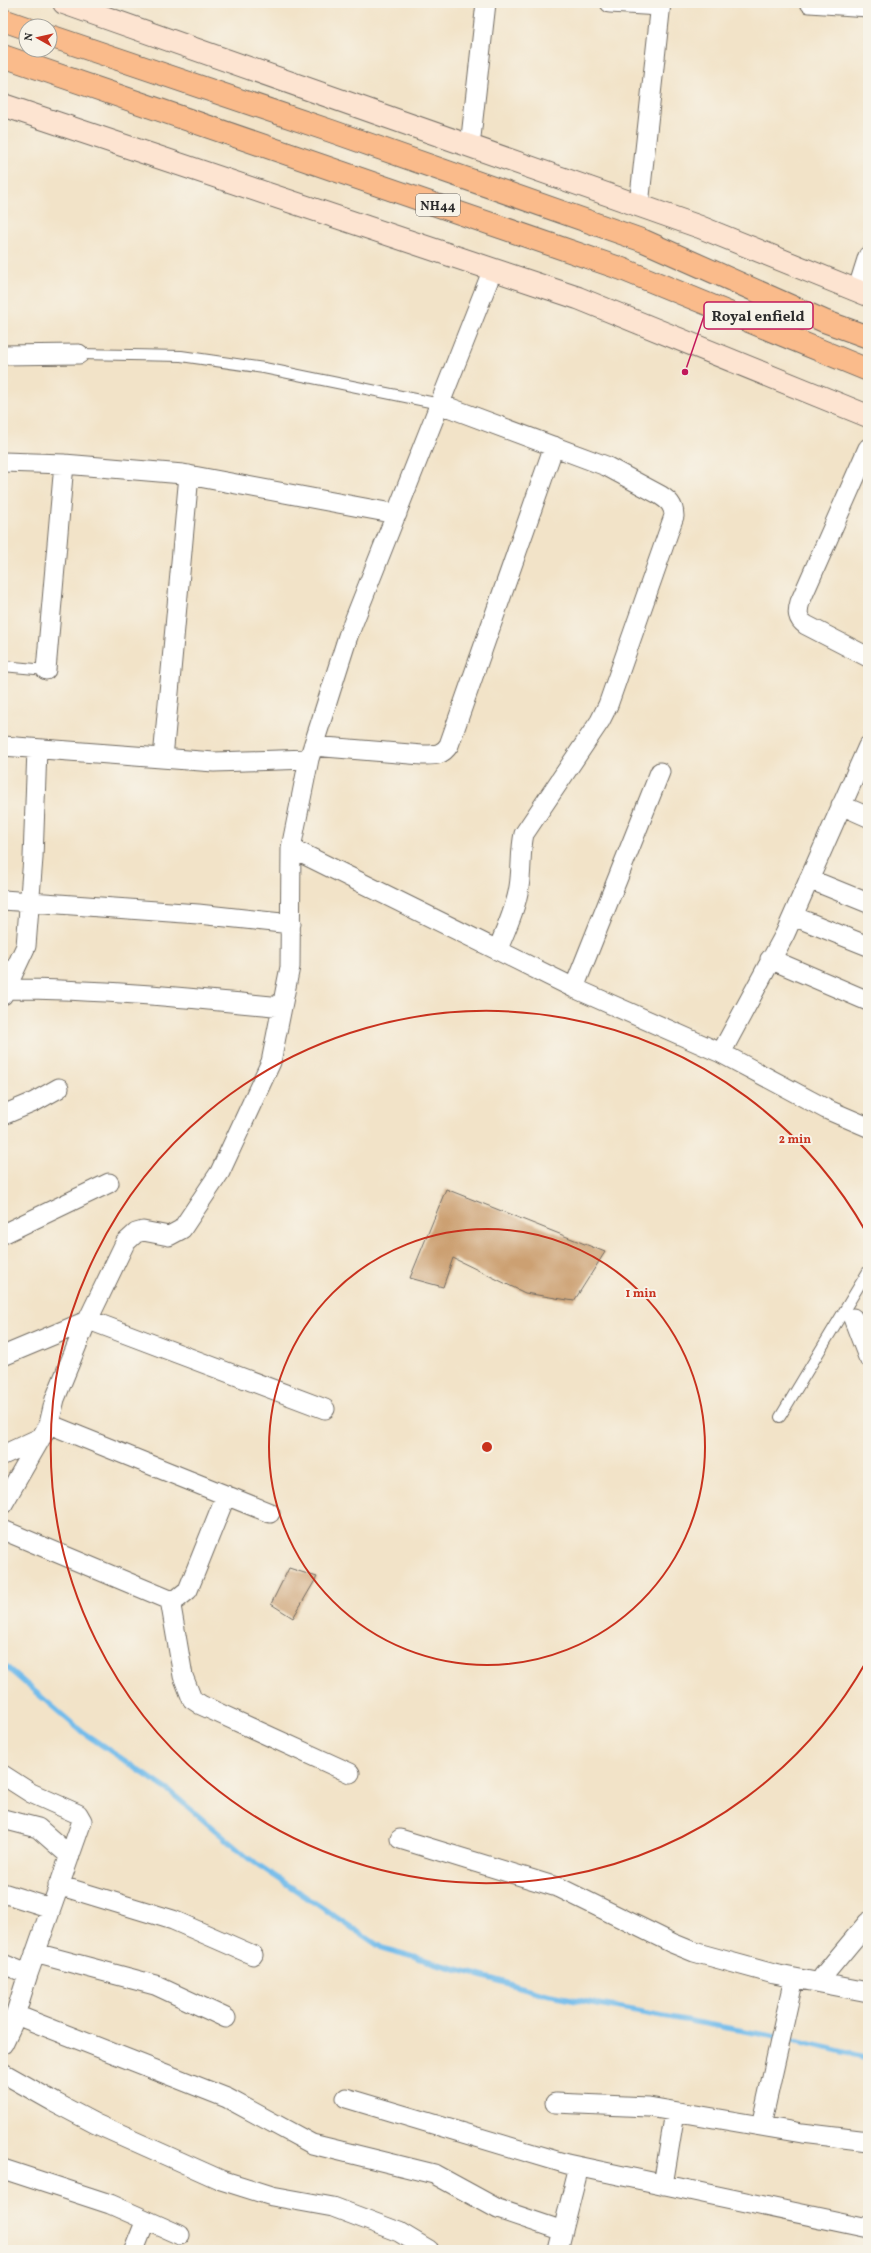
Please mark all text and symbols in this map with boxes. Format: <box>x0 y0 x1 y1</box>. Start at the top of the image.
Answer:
north arrow <box>18 18 58 58</box>
text: N <box>22 32 38 42</box>
road number: NH44 <box>416 194 460 216</box>
callout: Royal enfield <box>704 302 813 329</box>
text: Royal enfield <box>711 307 805 328</box>
text: 2 min <box>779 1132 811 1148</box>
text: 1 min <box>626 1286 657 1302</box>
centre of rings <box>480 1440 494 1454</box>

